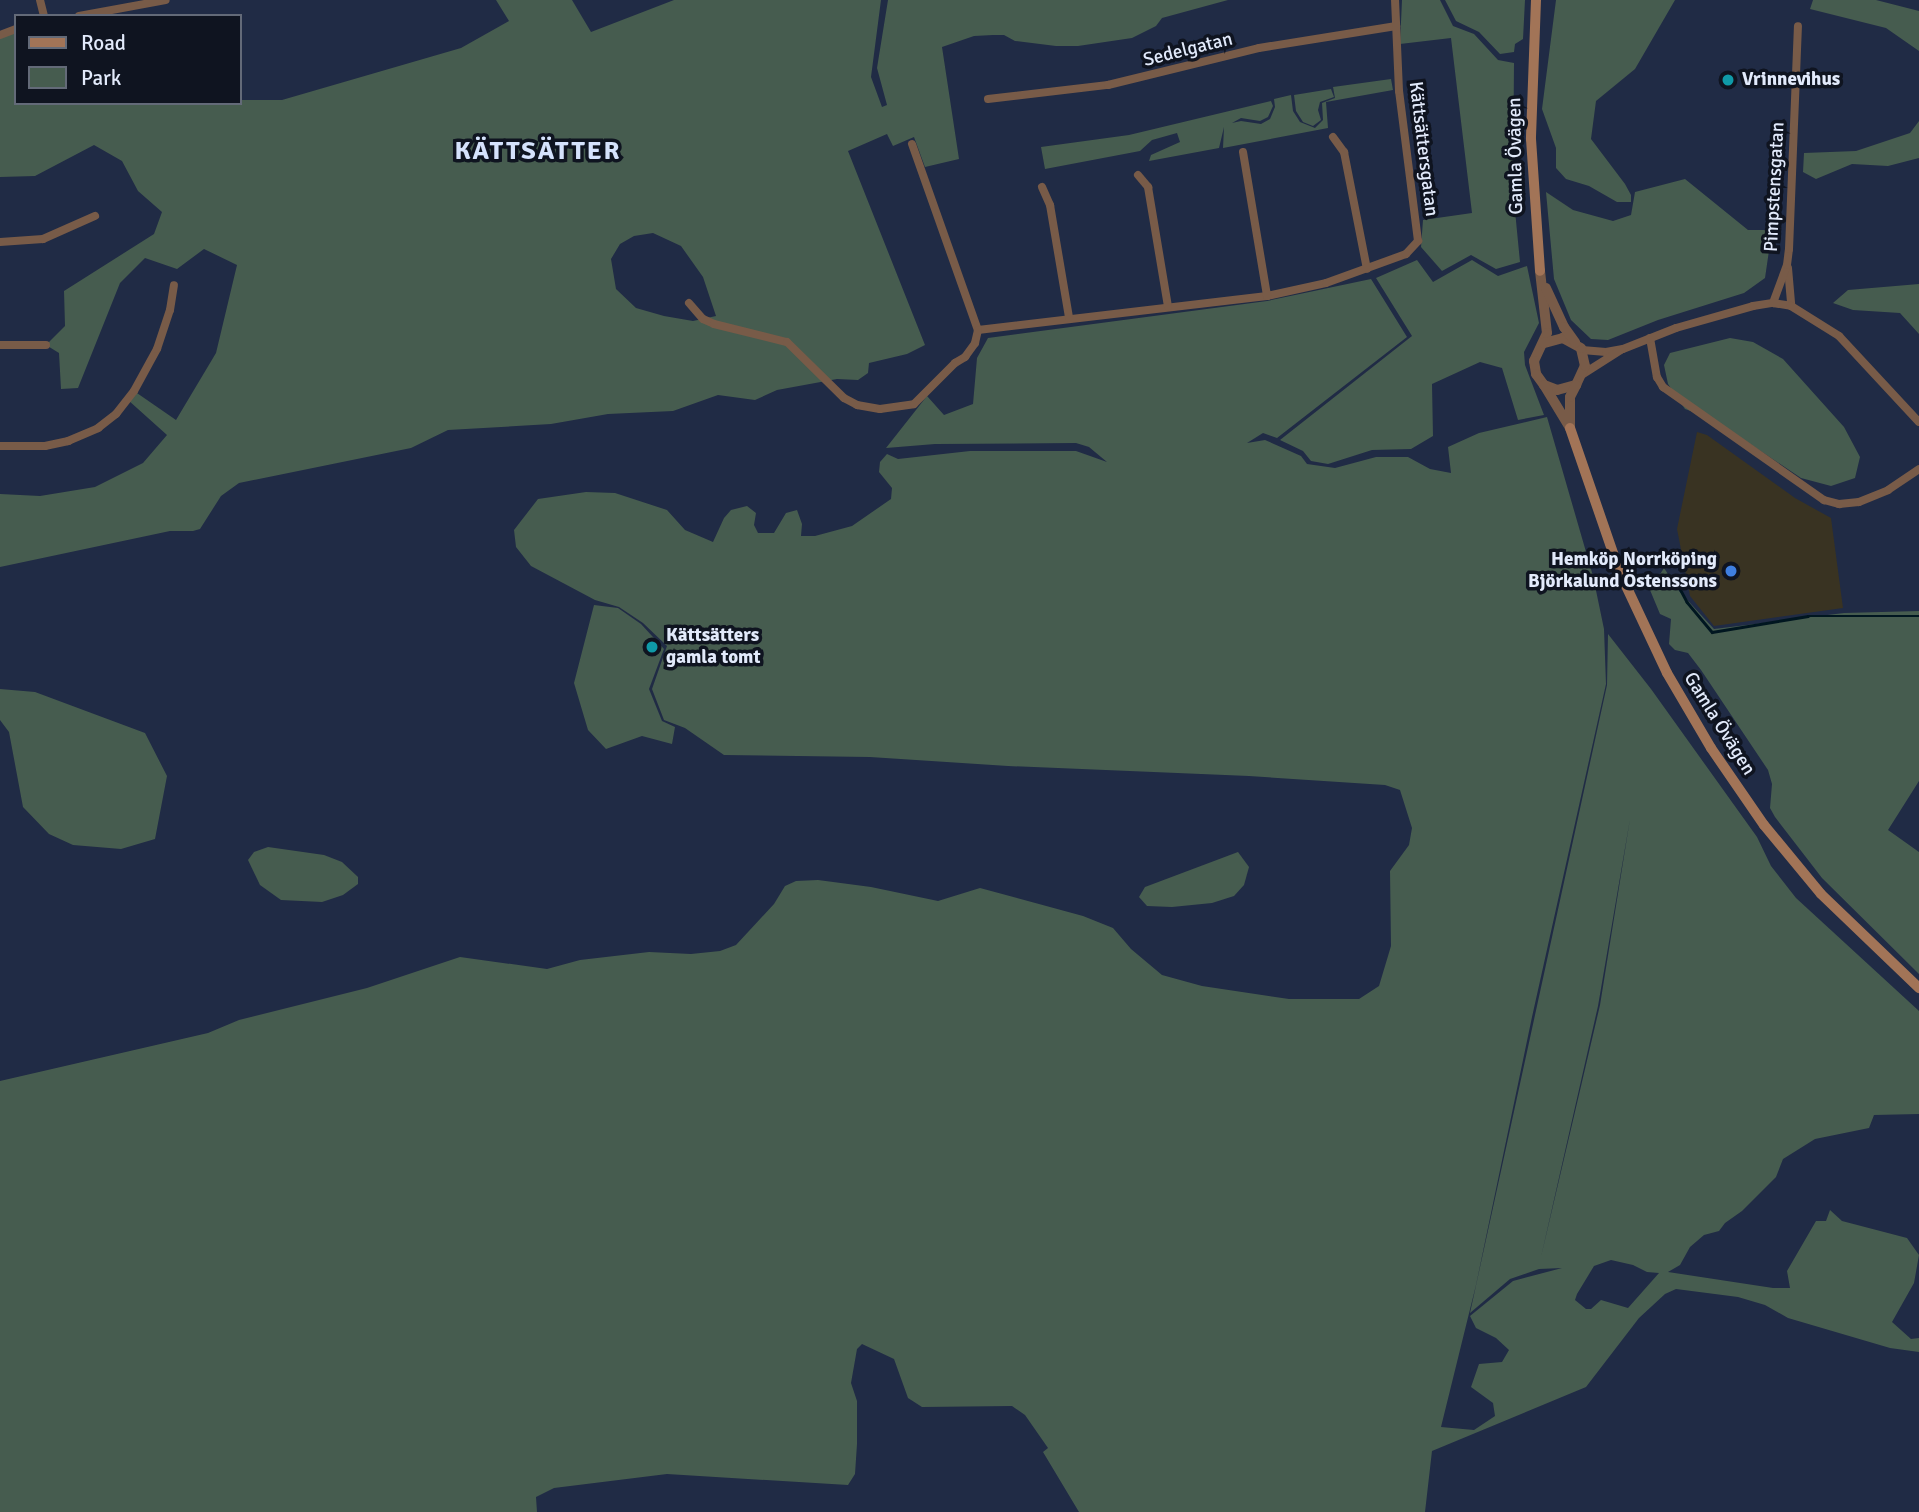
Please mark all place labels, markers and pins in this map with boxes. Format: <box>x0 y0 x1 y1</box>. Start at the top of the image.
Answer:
place label: Vrinnevihus <box>1742 69 1840 91</box>
marker: Vrinnevihus <box>1720 72 1736 88</box>
place label: Hemköp Norrköping Björkalund Östenssons <box>1528 549 1717 593</box>
marker: Hemköp Norrköping Björkalund Östenssons <box>1723 563 1739 579</box>
place label: Kättsätters gamla tomt <box>666 625 761 669</box>
marker: Kättsätters gamla tomt <box>644 639 660 655</box>

